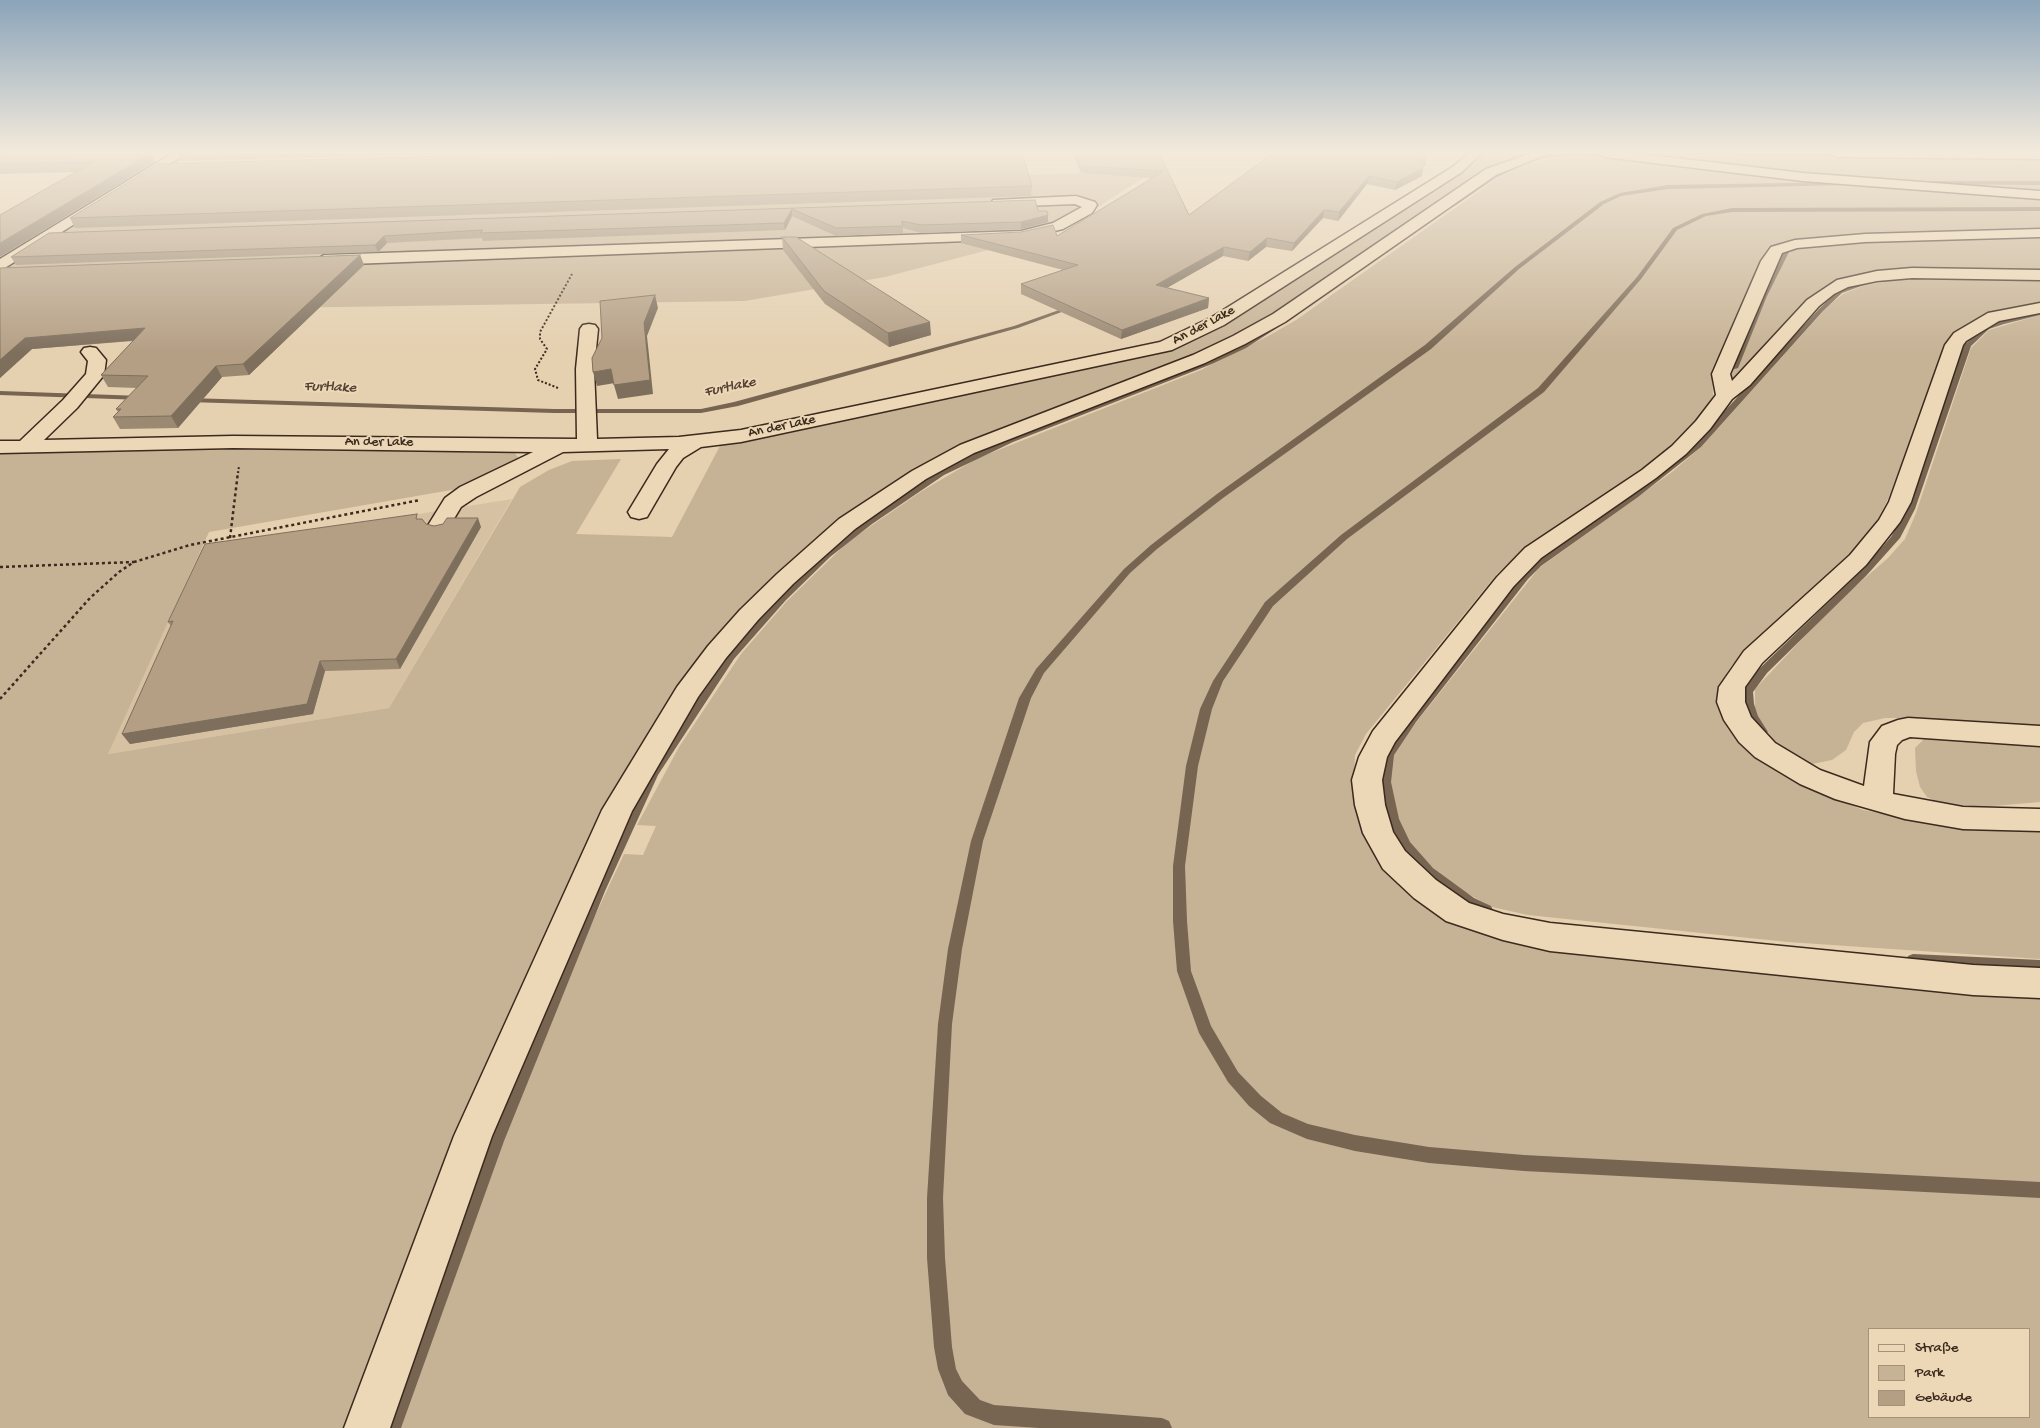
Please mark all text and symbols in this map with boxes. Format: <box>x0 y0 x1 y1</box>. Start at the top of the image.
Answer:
street label: An der Lake <box>1170 303 1238 349</box>
water label: Furtlake <box>703 374 757 402</box>
water label: Furtlake <box>304 378 356 398</box>
street label: An der Lake <box>747 412 817 442</box>
street label: An der Lake <box>345 435 413 451</box>
legend <box>1868 1328 2030 1418</box>
text: Straße <box>1915 1339 1959 1357</box>
text: Park <box>1915 1364 1944 1382</box>
text: Gebäude <box>1915 1389 1972 1407</box>

